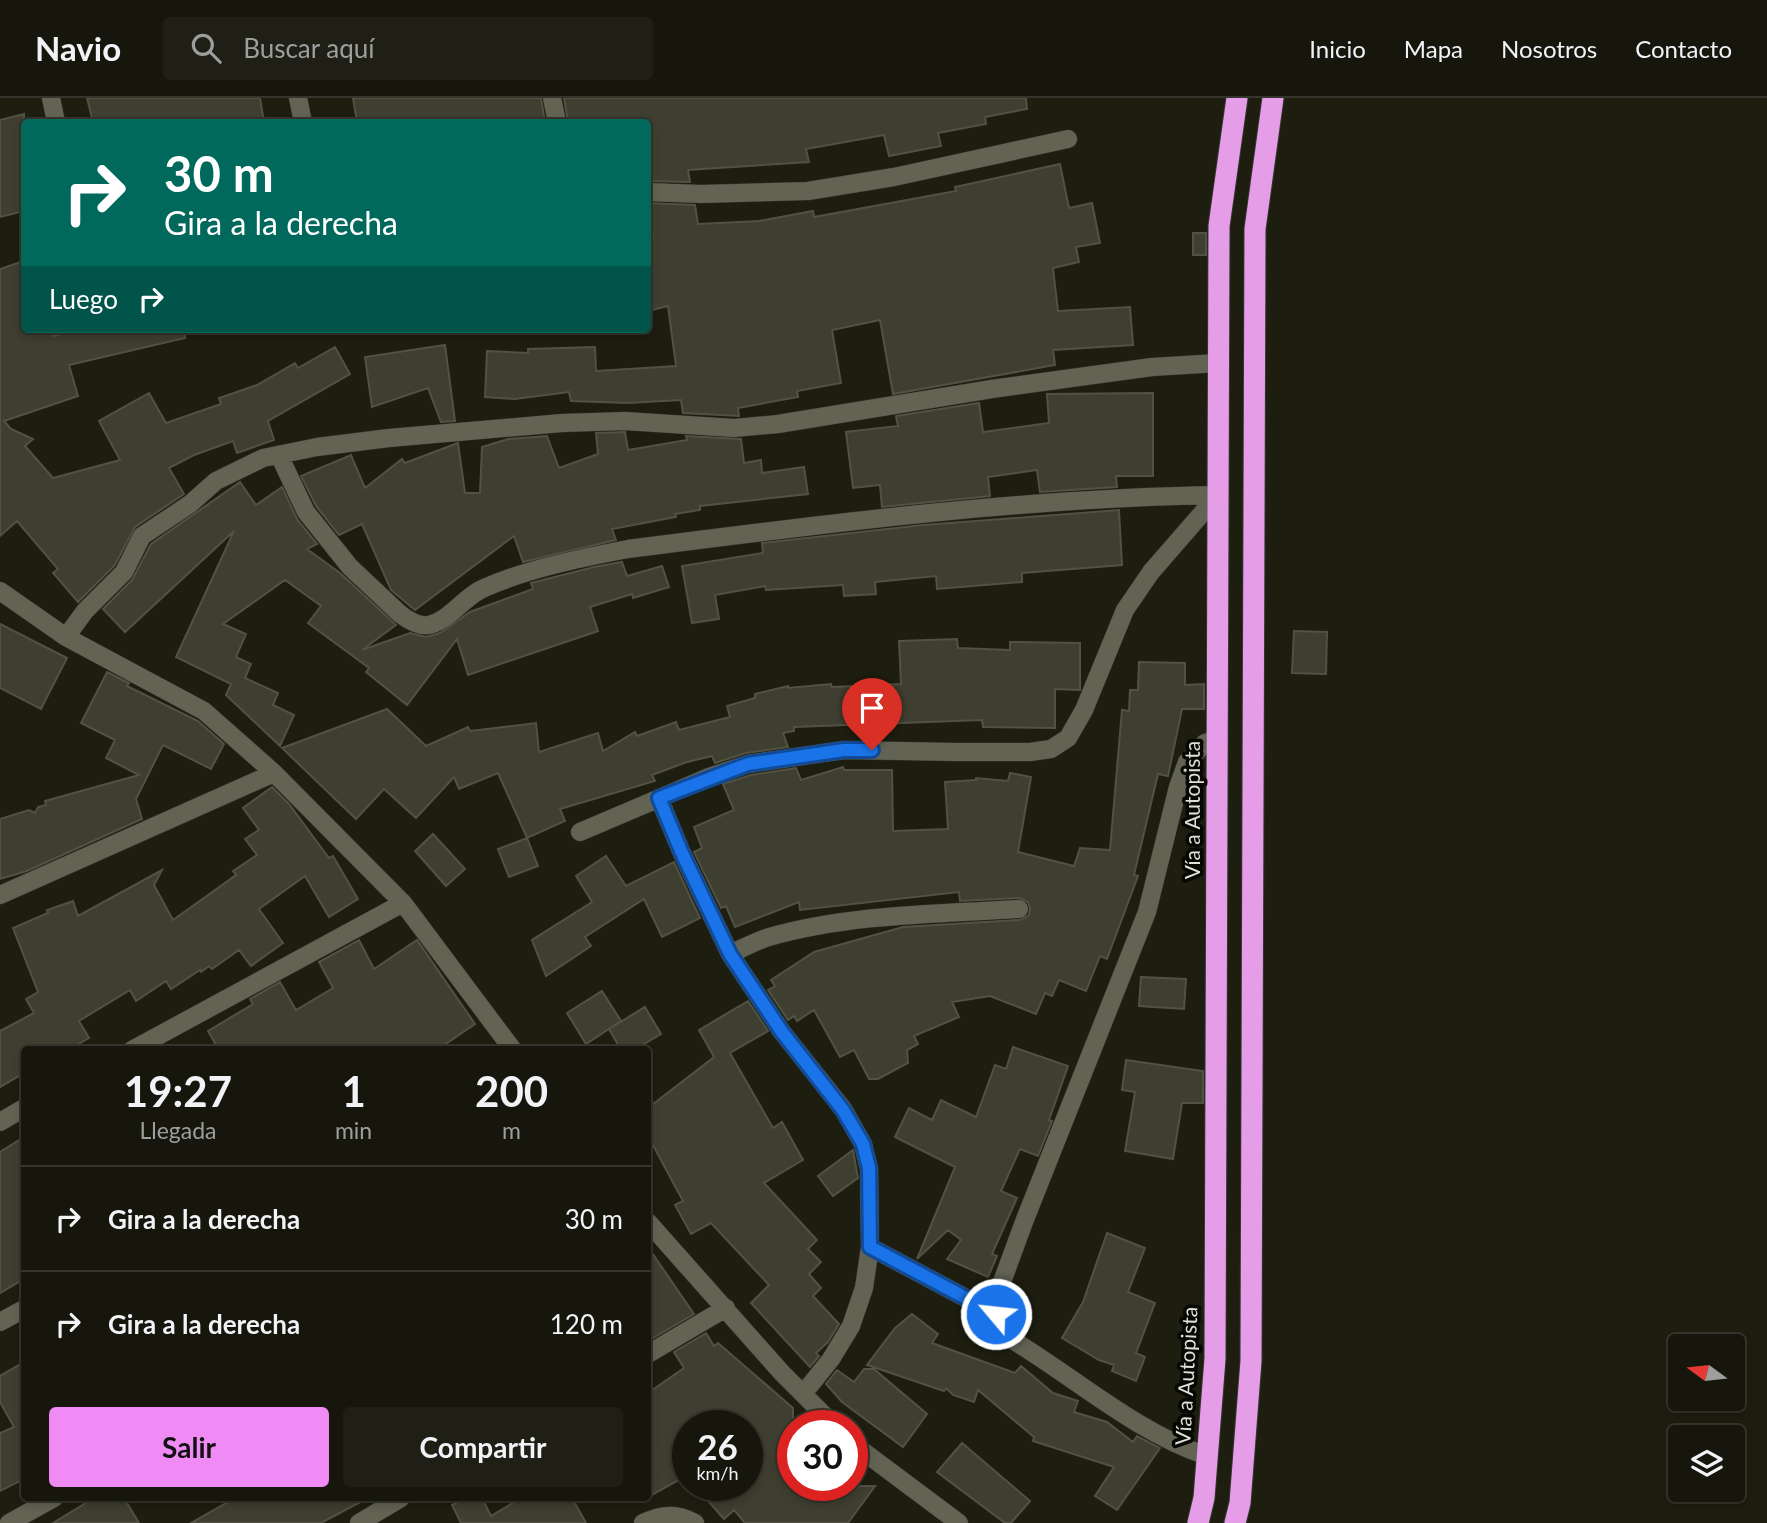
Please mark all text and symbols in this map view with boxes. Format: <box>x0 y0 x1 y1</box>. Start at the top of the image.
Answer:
search box <box>163 17 653 80</box>
text: Navio <box>35 28 121 68</box>
icon: search <box>187 29 225 67</box>
text: Buscar aquí <box>243 32 375 64</box>
text: Inicio <box>1309 34 1366 63</box>
text: Mapa <box>1404 34 1463 63</box>
text: Nosotros <box>1501 34 1597 63</box>
text: Contacto <box>1635 34 1732 63</box>
text: 30 m <box>164 144 274 202</box>
icon: right <box>49 147 140 238</box>
text: Gira a la derecha <box>164 203 398 242</box>
icon: right <box>132 280 170 318</box>
text: Luego <box>49 283 118 315</box>
pin <box>842 678 902 750</box>
icon: arrive <box>853 689 891 727</box>
street label: Vía a Autopista <box>1179 741 1204 879</box>
text: 19:27 <box>124 1066 232 1116</box>
text: 1 <box>341 1066 366 1116</box>
text: 200 <box>475 1066 548 1116</box>
text: Llegada <box>139 1116 217 1144</box>
text: min <box>335 1116 372 1144</box>
text: m <box>502 1116 521 1144</box>
icon: right <box>49 1200 87 1238</box>
text: Gira a la derecha <box>108 1203 300 1235</box>
text: 30 m <box>565 1203 623 1235</box>
position arrow <box>959 1277 1033 1351</box>
icon: right <box>49 1305 87 1343</box>
street label: Vía a Autopista <box>1169 1306 1202 1446</box>
text: Gira a la derecha <box>108 1308 300 1340</box>
text: 120 m <box>550 1308 623 1340</box>
north arrow <box>1668 1334 1745 1410</box>
map controls <box>1668 1334 1745 1502</box>
button: Salir <box>49 1407 329 1487</box>
button: Compartir <box>343 1407 623 1487</box>
speed limit sign: 30 <box>777 1410 868 1501</box>
text: 26 <box>697 1425 738 1467</box>
button: layers <box>1668 1425 1745 1502</box>
text: km/h <box>696 1462 739 1484</box>

